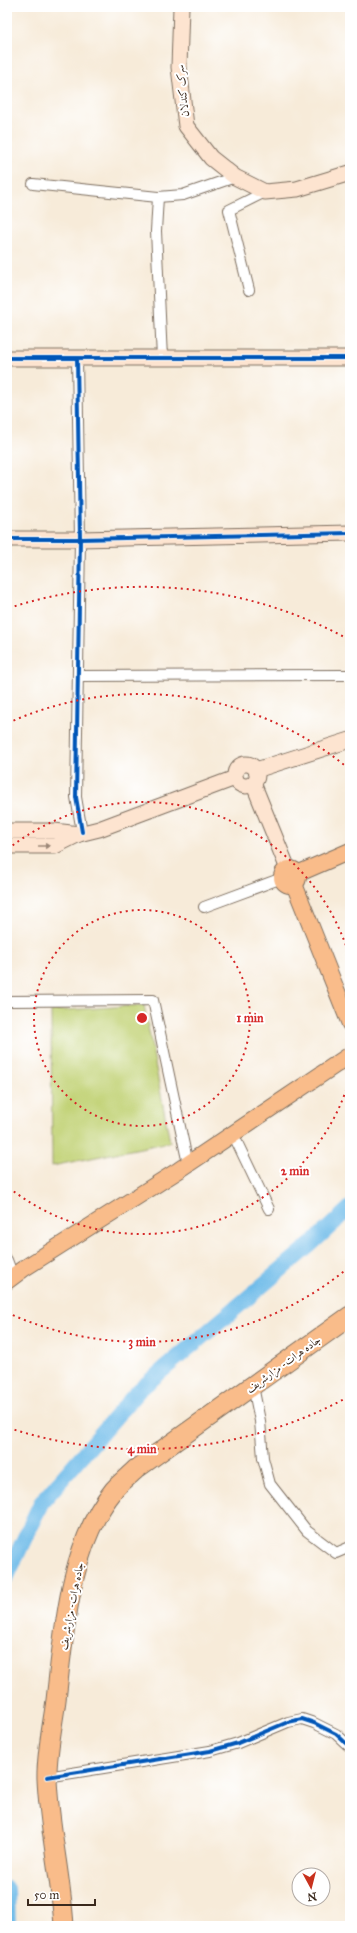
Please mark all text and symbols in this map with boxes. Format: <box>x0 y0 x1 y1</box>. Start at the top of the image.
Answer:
street label: سرک کندلان <box>173 64 193 118</box>
one-way arrow <box>38 843 51 849</box>
centre of rings <box>135 1011 149 1025</box>
text: 1 min <box>236 1011 264 1025</box>
text: 2 min <box>281 1164 310 1178</box>
street label: جاده هرات- مزارشریف <box>244 1333 324 1397</box>
text: 3 min <box>128 1335 156 1350</box>
text: 4 min <box>127 1442 157 1457</box>
street label: جاده هرات- مزارشریف <box>57 1561 87 1651</box>
north arrow <box>291 1867 331 1907</box>
scale bar <box>28 1881 95 1907</box>
text: 50 m <box>34 1888 59 1902</box>
text: N <box>306 1889 318 1904</box>

